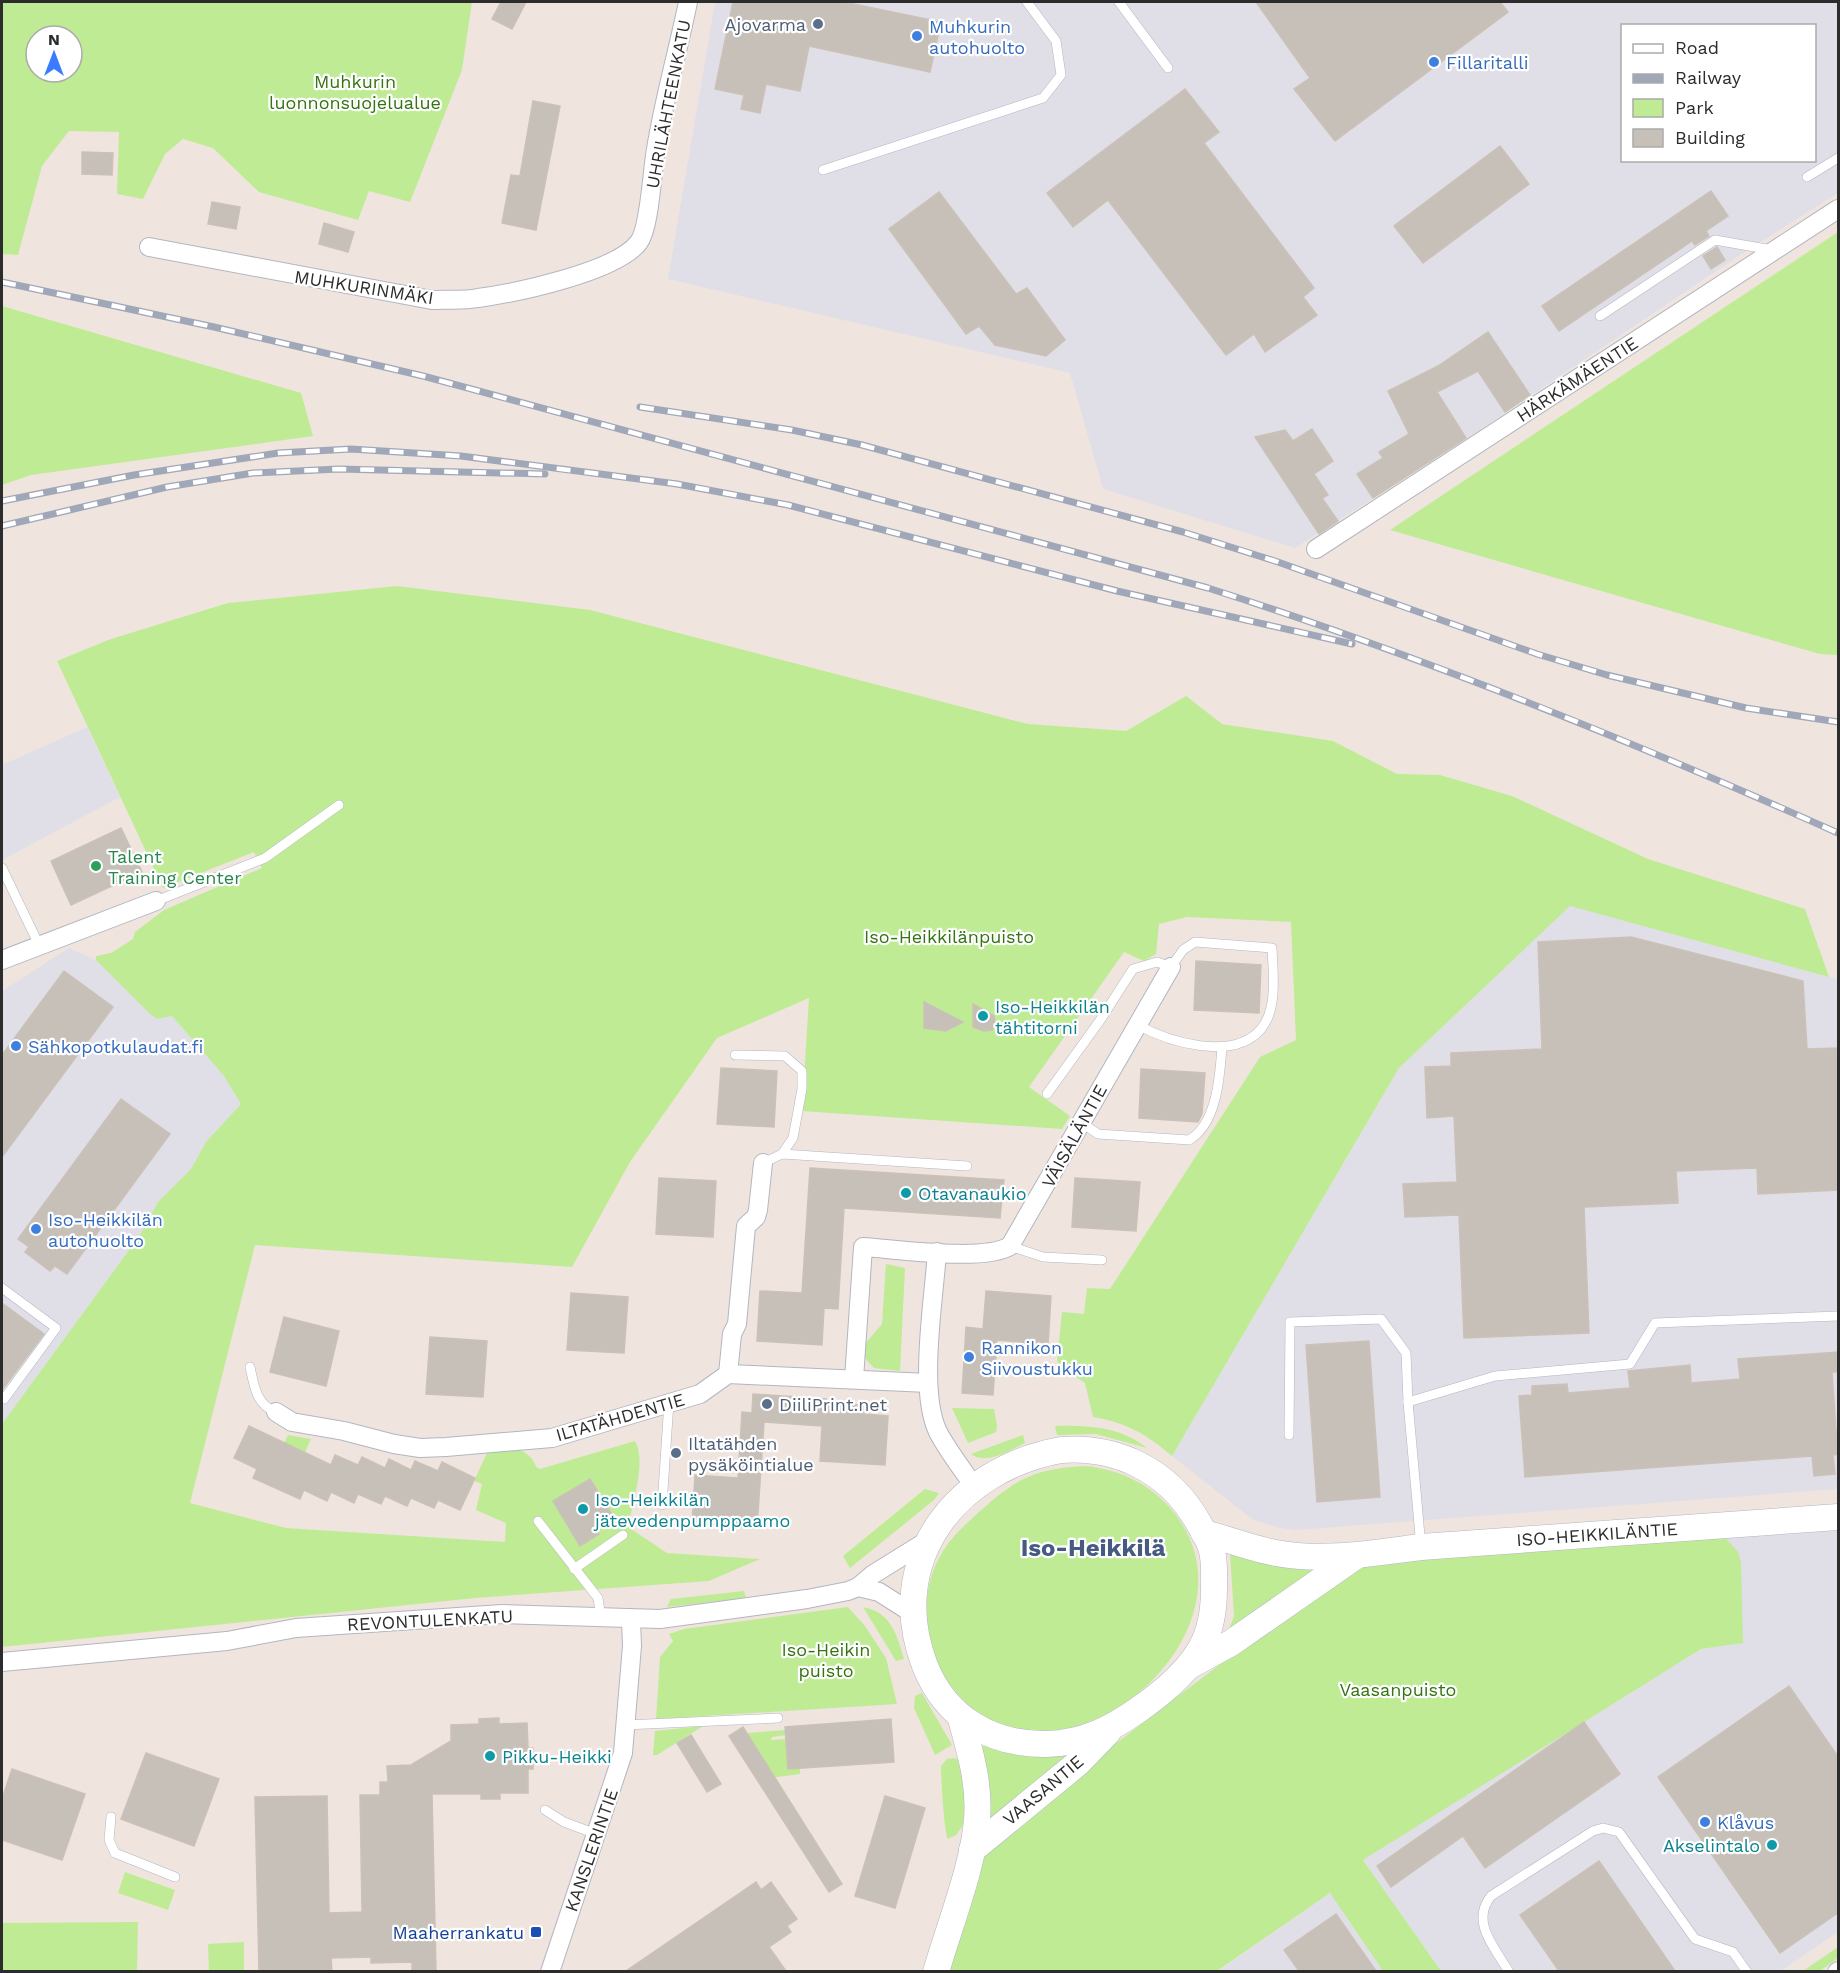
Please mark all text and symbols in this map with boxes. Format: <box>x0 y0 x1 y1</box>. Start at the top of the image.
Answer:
place label: Ajovarma <box>725 14 806 35</box>
place label: Muhkurin autohuolto <box>929 16 1025 58</box>
marker: Ajovarma <box>811 17 825 31</box>
street label: UHRILÄHTEENKATU <box>641 18 695 190</box>
north arrow <box>24 24 84 84</box>
legend <box>1621 24 1816 162</box>
marker: Muhkurin autohuolto <box>910 29 924 43</box>
text: N <box>48 30 60 49</box>
text: Road <box>1675 37 1719 58</box>
place label: Fillaritalli <box>1446 52 1529 73</box>
marker: Fillaritalli <box>1427 55 1441 69</box>
text: Railway <box>1675 67 1742 88</box>
park label: Muhkurin luonnonsuojelualue <box>269 71 441 113</box>
text: Park <box>1675 97 1714 118</box>
text: Building <box>1675 127 1745 148</box>
street label: MUHKURINMÄKI <box>293 266 435 308</box>
street label: HÄRKÄMÄENTIE <box>1512 332 1642 426</box>
place label: Talent Training Center <box>108 846 242 888</box>
marker: Talent Training Center <box>89 859 103 873</box>
park label: Iso-Heikkilänpuisto <box>864 926 1034 947</box>
place label: Iso-Heikkilän tähtitorni <box>995 996 1110 1038</box>
marker: Iso-Heikkilän tähtitorni <box>976 1009 990 1023</box>
place label: Sähkopotkulaudat.fi <box>28 1036 203 1057</box>
marker: Sähkopotkulaudat.fi <box>9 1039 23 1053</box>
street label: VÄISÄLÄNTIE <box>1037 1081 1111 1191</box>
place label: Otavanaukio <box>918 1183 1026 1204</box>
marker: Otavanaukio <box>899 1186 913 1200</box>
place label: Iso-Heikkilän autohuolto <box>48 1209 163 1251</box>
marker: Iso-Heikkilän autohuolto <box>29 1222 43 1236</box>
place label: Rannikon Siivoustukku <box>981 1337 1093 1379</box>
marker: Rannikon Siivoustukku <box>962 1350 976 1364</box>
street label: ILTATÄHDENTIE <box>553 1389 687 1445</box>
place label: DiiliPrint.net <box>779 1394 887 1415</box>
marker: DiiliPrint.net <box>760 1397 774 1411</box>
place label: Iltatähden pysäköintialue <box>688 1433 814 1475</box>
marker: Iltatähden pysäköintialue <box>669 1446 683 1460</box>
place label: Iso-Heikkilän jätevedenpumppaamo <box>593 1489 790 1531</box>
marker: Iso-Heikkilän jätevedenpumppaamo <box>576 1502 590 1516</box>
street label: ISO-HEIKKILÄNTIE <box>1515 1518 1679 1550</box>
district label: Iso-Heikkilä <box>1021 1534 1165 1562</box>
street label: REVONTULENKATU <box>346 1605 514 1635</box>
park label: Iso-Heikin puisto <box>781 1639 871 1681</box>
park label: Vaasanpuisto <box>1340 1679 1456 1700</box>
place label: Pikku-Heikki <box>502 1746 612 1767</box>
marker: Pikku-Heikki <box>483 1749 497 1763</box>
street label: VAASANTIE <box>999 1750 1087 1830</box>
street label: KANSLERINTIE <box>560 1786 622 1914</box>
place label: Klåvus <box>1717 1812 1774 1833</box>
marker: Klåvus <box>1698 1815 1712 1829</box>
place label: Akselintalo <box>1663 1835 1760 1856</box>
marker: Akselintalo <box>1765 1838 1779 1852</box>
place label: Maaherrankatu <box>393 1922 524 1943</box>
marker: Maaherrankatu <box>529 1925 543 1939</box>

